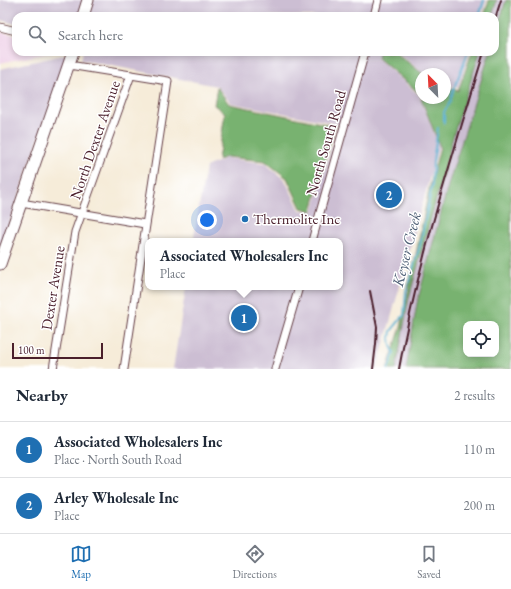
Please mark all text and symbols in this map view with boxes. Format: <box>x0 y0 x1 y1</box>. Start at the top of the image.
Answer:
search box <box>12 12 499 56</box>
icon: search <box>26 23 48 45</box>
text: Search here <box>58 25 123 44</box>
north arrow <box>415 68 451 104</box>
street label: North Dexter Avenue <box>65 78 124 202</box>
street label: North South Road <box>301 88 350 198</box>
pin: 2 <box>376 180 402 210</box>
place label: Thermolite Inc <box>253 209 340 228</box>
water label: Keyser Creek <box>387 209 426 290</box>
your location <box>197 210 217 230</box>
marker: Thermolite Inc <box>240 214 250 224</box>
popup <box>145 238 343 290</box>
street label: Dexter Avenue <box>36 244 69 331</box>
text: Associated Wholesalers Inc <box>160 246 328 265</box>
text: Place <box>160 265 185 282</box>
pin: 1 <box>231 303 257 333</box>
map controls <box>463 321 499 357</box>
button: locate <box>463 321 499 357</box>
scale bar <box>12 341 103 360</box>
text: 100 m <box>18 343 45 357</box>
text: Nearby <box>16 384 68 406</box>
text: 2 results <box>454 387 495 404</box>
text: Associated Wholesalers Inc <box>54 432 222 451</box>
text: 1 <box>26 441 32 458</box>
text: 110 m <box>464 441 495 458</box>
text: Place · North South Road <box>54 451 182 468</box>
text: Arley Wholesale Inc <box>54 488 179 507</box>
text: 2 <box>26 497 32 514</box>
text: 200 m <box>464 497 495 514</box>
text: Place <box>54 507 80 524</box>
tab: Map <box>70 543 92 581</box>
tab: Directions <box>233 543 277 581</box>
tab: Saved <box>417 543 441 581</box>

